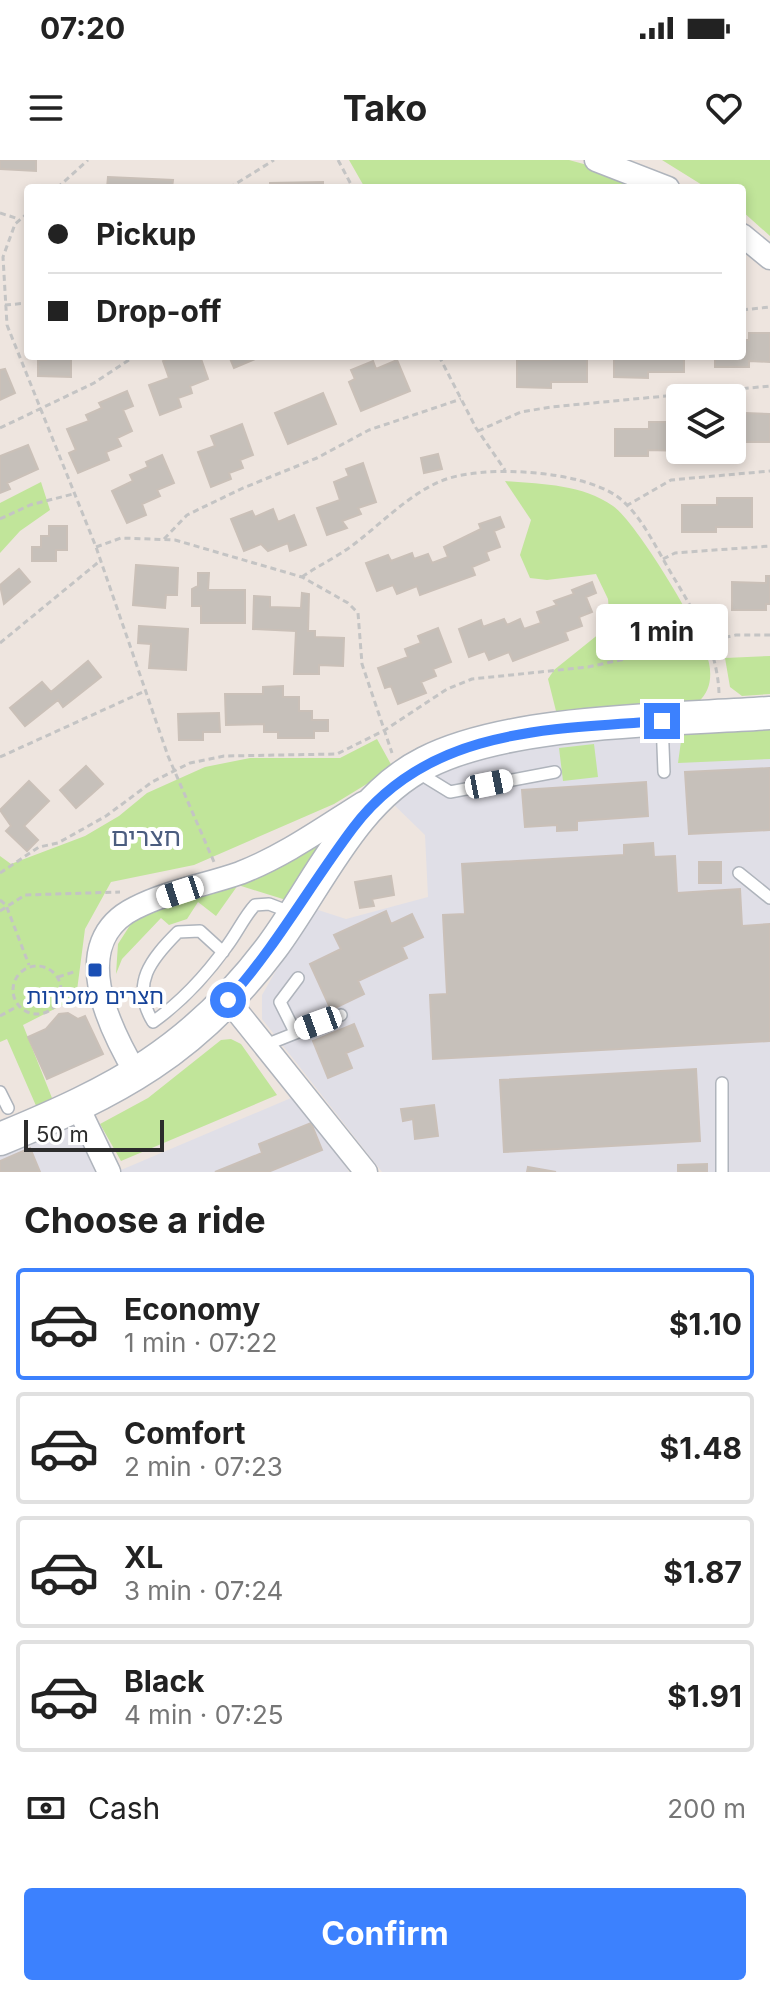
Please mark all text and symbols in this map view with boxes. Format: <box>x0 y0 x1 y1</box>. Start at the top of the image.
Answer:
text: 07:20 <box>40 10 125 46</box>
icon: menu <box>24 86 68 130</box>
text: Tako <box>343 86 427 130</box>
icon: heart <box>702 86 746 130</box>
text: Pickup <box>96 216 196 252</box>
text: Drop-off <box>96 293 222 329</box>
map controls <box>666 384 746 464</box>
button: layers <box>666 384 746 464</box>
callout: 1 min <box>596 605 728 661</box>
text: 1 min <box>630 616 694 647</box>
route end <box>644 703 680 739</box>
car <box>463 768 515 800</box>
district label: חצרים <box>111 821 181 852</box>
car <box>153 873 207 911</box>
marker: חצרים מזכירות <box>86 961 104 979</box>
route start <box>210 982 246 1018</box>
place label: חצרים מזכירות <box>26 983 164 1009</box>
car <box>291 1004 345 1042</box>
scale bar <box>24 1116 164 1152</box>
text: 50 m <box>36 1121 89 1147</box>
text: Choose a ride <box>24 1198 266 1242</box>
icon: car <box>28 1288 100 1360</box>
text: Economy <box>124 1291 260 1327</box>
text: $1.10 <box>669 1306 742 1342</box>
text: 1 min · 07:22 <box>124 1327 277 1358</box>
icon: car <box>28 1412 100 1484</box>
text: Comfort <box>124 1415 245 1451</box>
text: $1.48 <box>660 1430 742 1466</box>
text: 2 min · 07:23 <box>124 1451 283 1482</box>
icon: car <box>28 1536 100 1608</box>
text: XL <box>124 1539 163 1575</box>
text: $1.87 <box>663 1554 742 1590</box>
text: 3 min · 07:24 <box>124 1575 283 1606</box>
icon: car <box>28 1660 100 1732</box>
text: Black <box>124 1663 204 1699</box>
text: $1.91 <box>667 1678 742 1714</box>
text: 4 min · 07:25 <box>124 1699 284 1730</box>
icon: cash <box>24 1786 68 1830</box>
text: Cash <box>88 1790 160 1826</box>
text: 200 m <box>667 1793 746 1824</box>
button: Confirm <box>24 1888 746 1980</box>

